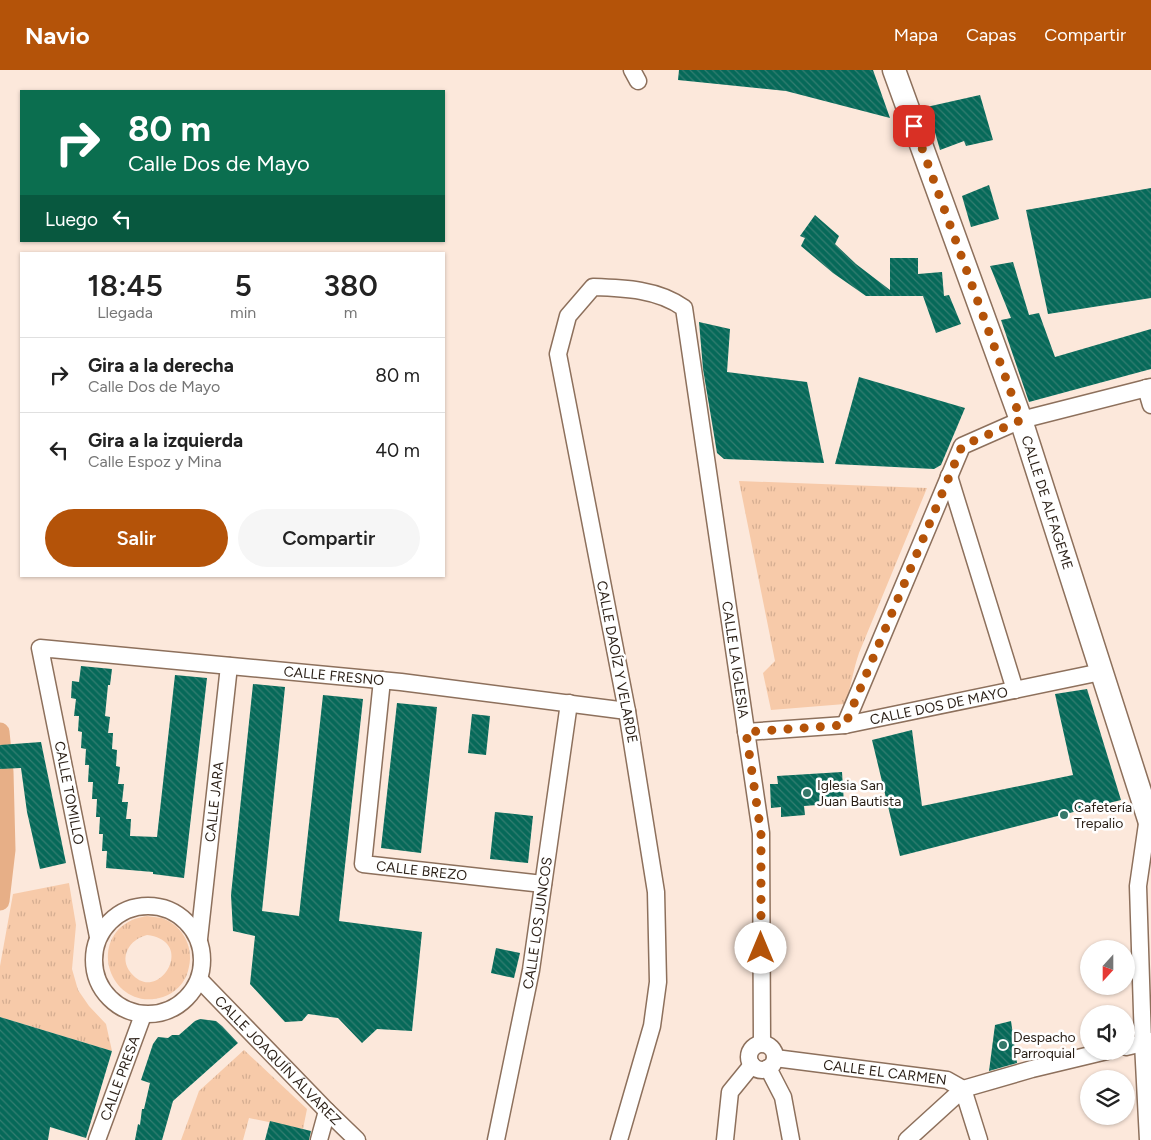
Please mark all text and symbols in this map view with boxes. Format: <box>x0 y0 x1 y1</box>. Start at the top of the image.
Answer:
text: Navio <box>25 21 90 50</box>
text: Mapa <box>894 24 938 46</box>
text: Capas <box>966 24 1016 46</box>
text: Compartir <box>1044 24 1126 46</box>
pin <box>893 105 935 147</box>
text: 80 m <box>128 108 211 150</box>
icon: right <box>45 110 110 175</box>
icon: arrive <box>900 112 928 140</box>
text: Calle Dos de Mayo <box>128 150 310 177</box>
icon: left <box>108 205 136 233</box>
text: Luego <box>45 208 98 231</box>
text: 18:45 <box>87 267 163 304</box>
text: 5 <box>234 267 252 304</box>
text: 380 <box>323 267 378 304</box>
text: Llegada <box>97 303 153 322</box>
text: min <box>230 303 256 322</box>
text: m <box>344 303 357 322</box>
text: Gira a la derecha <box>88 354 234 377</box>
icon: right <box>45 361 73 389</box>
text: 80 m <box>375 364 420 387</box>
text: Calle Dos de Mayo <box>88 377 220 396</box>
text: Gira a la izquierda <box>88 429 243 452</box>
street label: CALLE DE ALFAGEME <box>1018 433 1077 572</box>
icon: left <box>45 436 73 464</box>
text: 40 m <box>375 439 420 462</box>
text: Calle Espoz y Mina <box>88 452 222 471</box>
button: Salir <box>45 509 228 567</box>
button: Compartir <box>238 509 420 567</box>
street label: CALLE DAOÍZ Y VELARDE <box>593 579 641 745</box>
street label: CALLE LA IGLESIA <box>719 600 753 720</box>
street label: CALLE FRESNO <box>283 662 385 689</box>
street label: CALLE DOS DE MAYO <box>868 683 1009 728</box>
street label: CALLE TOMILLO <box>51 740 87 846</box>
street label: CALLE JARA <box>201 760 227 843</box>
place label: Iglesia San Juan Bautista <box>817 777 901 810</box>
marker: Iglesia San Juan Bautista <box>801 787 813 799</box>
place label: Cafetería Trepalio <box>1074 799 1132 832</box>
marker: Cafetería Trepalio <box>1058 809 1070 821</box>
street label: CALLE LOS JUNCOS <box>519 856 556 991</box>
street label: CALLE BREZO <box>375 857 468 884</box>
position arrow <box>734 921 786 973</box>
north arrow <box>1080 940 1135 995</box>
map controls <box>1080 940 1135 1125</box>
street label: CALLE JOAQUÍN ÁLVAREZ <box>211 992 345 1129</box>
button: sound <box>1080 1005 1135 1060</box>
place label: Despacho Parroquial <box>1013 1029 1076 1062</box>
street label: CALLE PRESA <box>96 1033 143 1123</box>
marker: Despacho Parroquial <box>997 1039 1009 1051</box>
street label: CALLE EL CARMEN <box>822 1056 948 1088</box>
button: layers <box>1080 1070 1135 1125</box>

